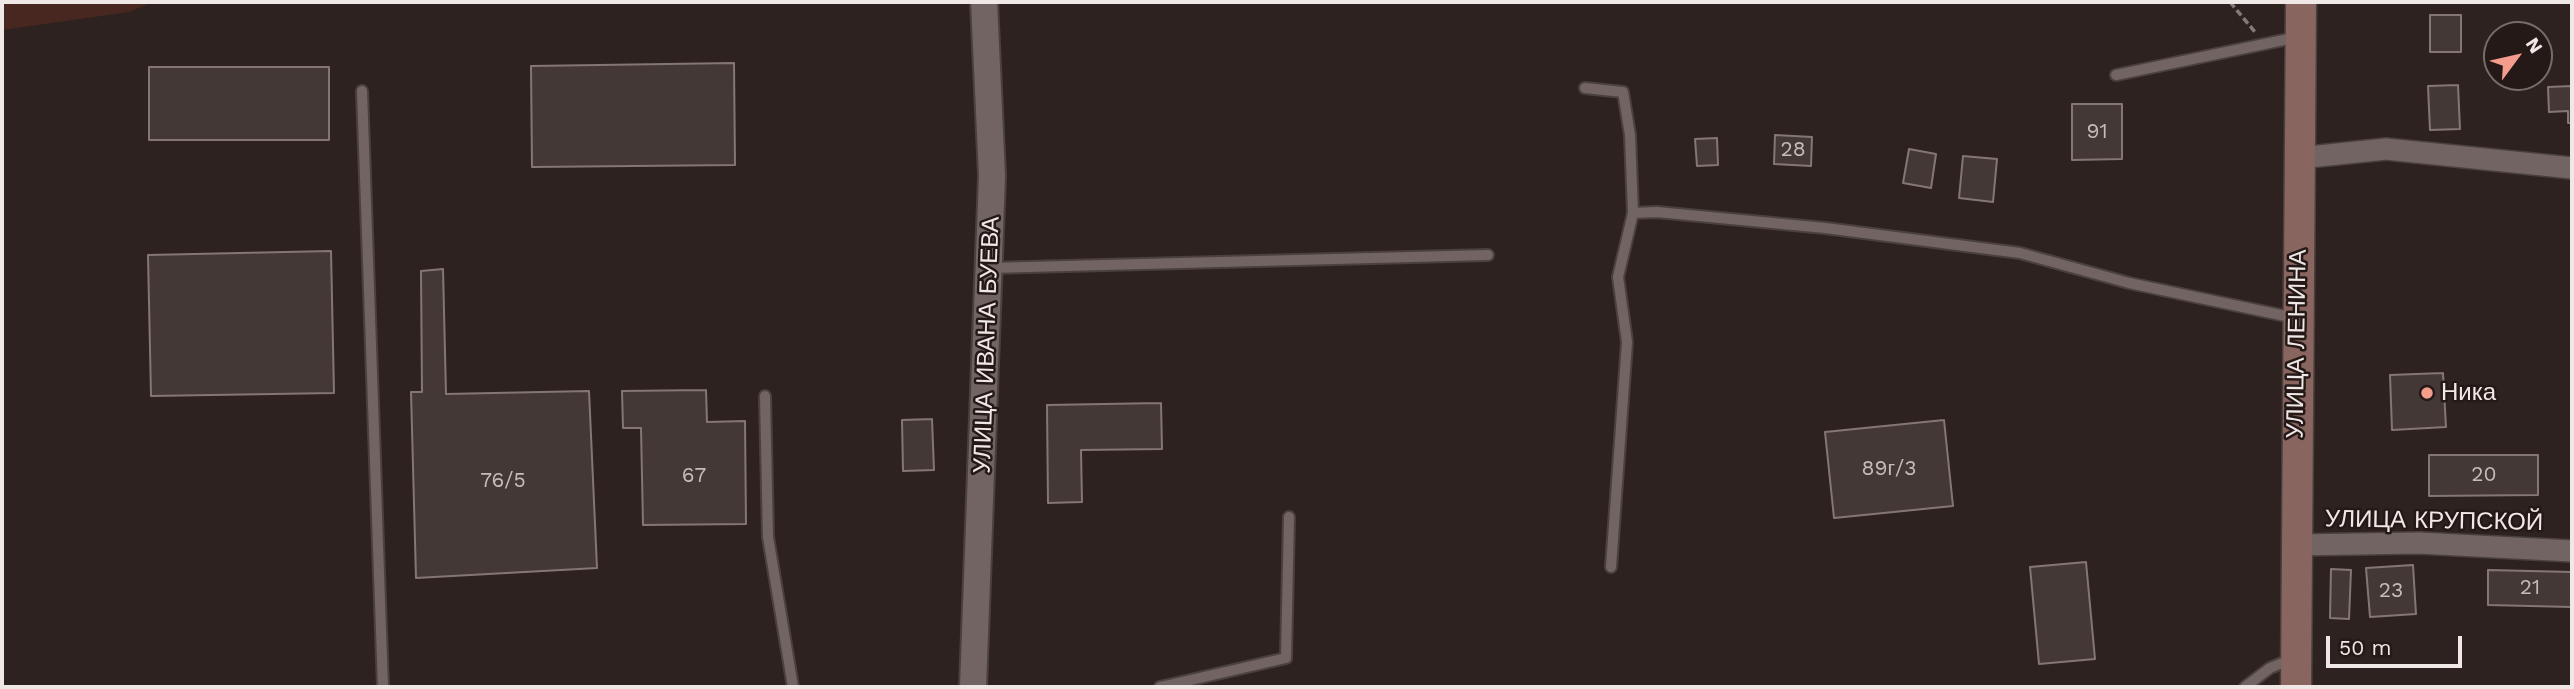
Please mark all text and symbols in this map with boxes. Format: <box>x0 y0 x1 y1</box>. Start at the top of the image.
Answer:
north arrow <box>2483 21 2553 91</box>
text: N <box>2521 33 2548 58</box>
house number: 91 <box>2086 119 2108 145</box>
house number: 28 <box>1780 137 1806 163</box>
street label: УЛИЦА ИВАНА БУЕВА <box>968 216 1006 474</box>
street label: УЛИЦА ЛЕНИНА <box>2281 249 2313 439</box>
place label: Ника <box>2441 379 2496 407</box>
marker: Ника <box>2419 385 2435 401</box>
house number: 89г/3 <box>1862 456 1916 482</box>
house number: 20 <box>2471 462 2497 488</box>
house number: 67 <box>682 463 706 489</box>
house number: 76/5 <box>480 468 526 494</box>
street label: УЛИЦА КРУПСКОЙ <box>2325 505 2543 537</box>
house number: 21 <box>2520 575 2540 601</box>
house number: 23 <box>2379 578 2403 604</box>
scale bar <box>2329 622 2466 666</box>
text: 50 m <box>2339 635 2391 660</box>

